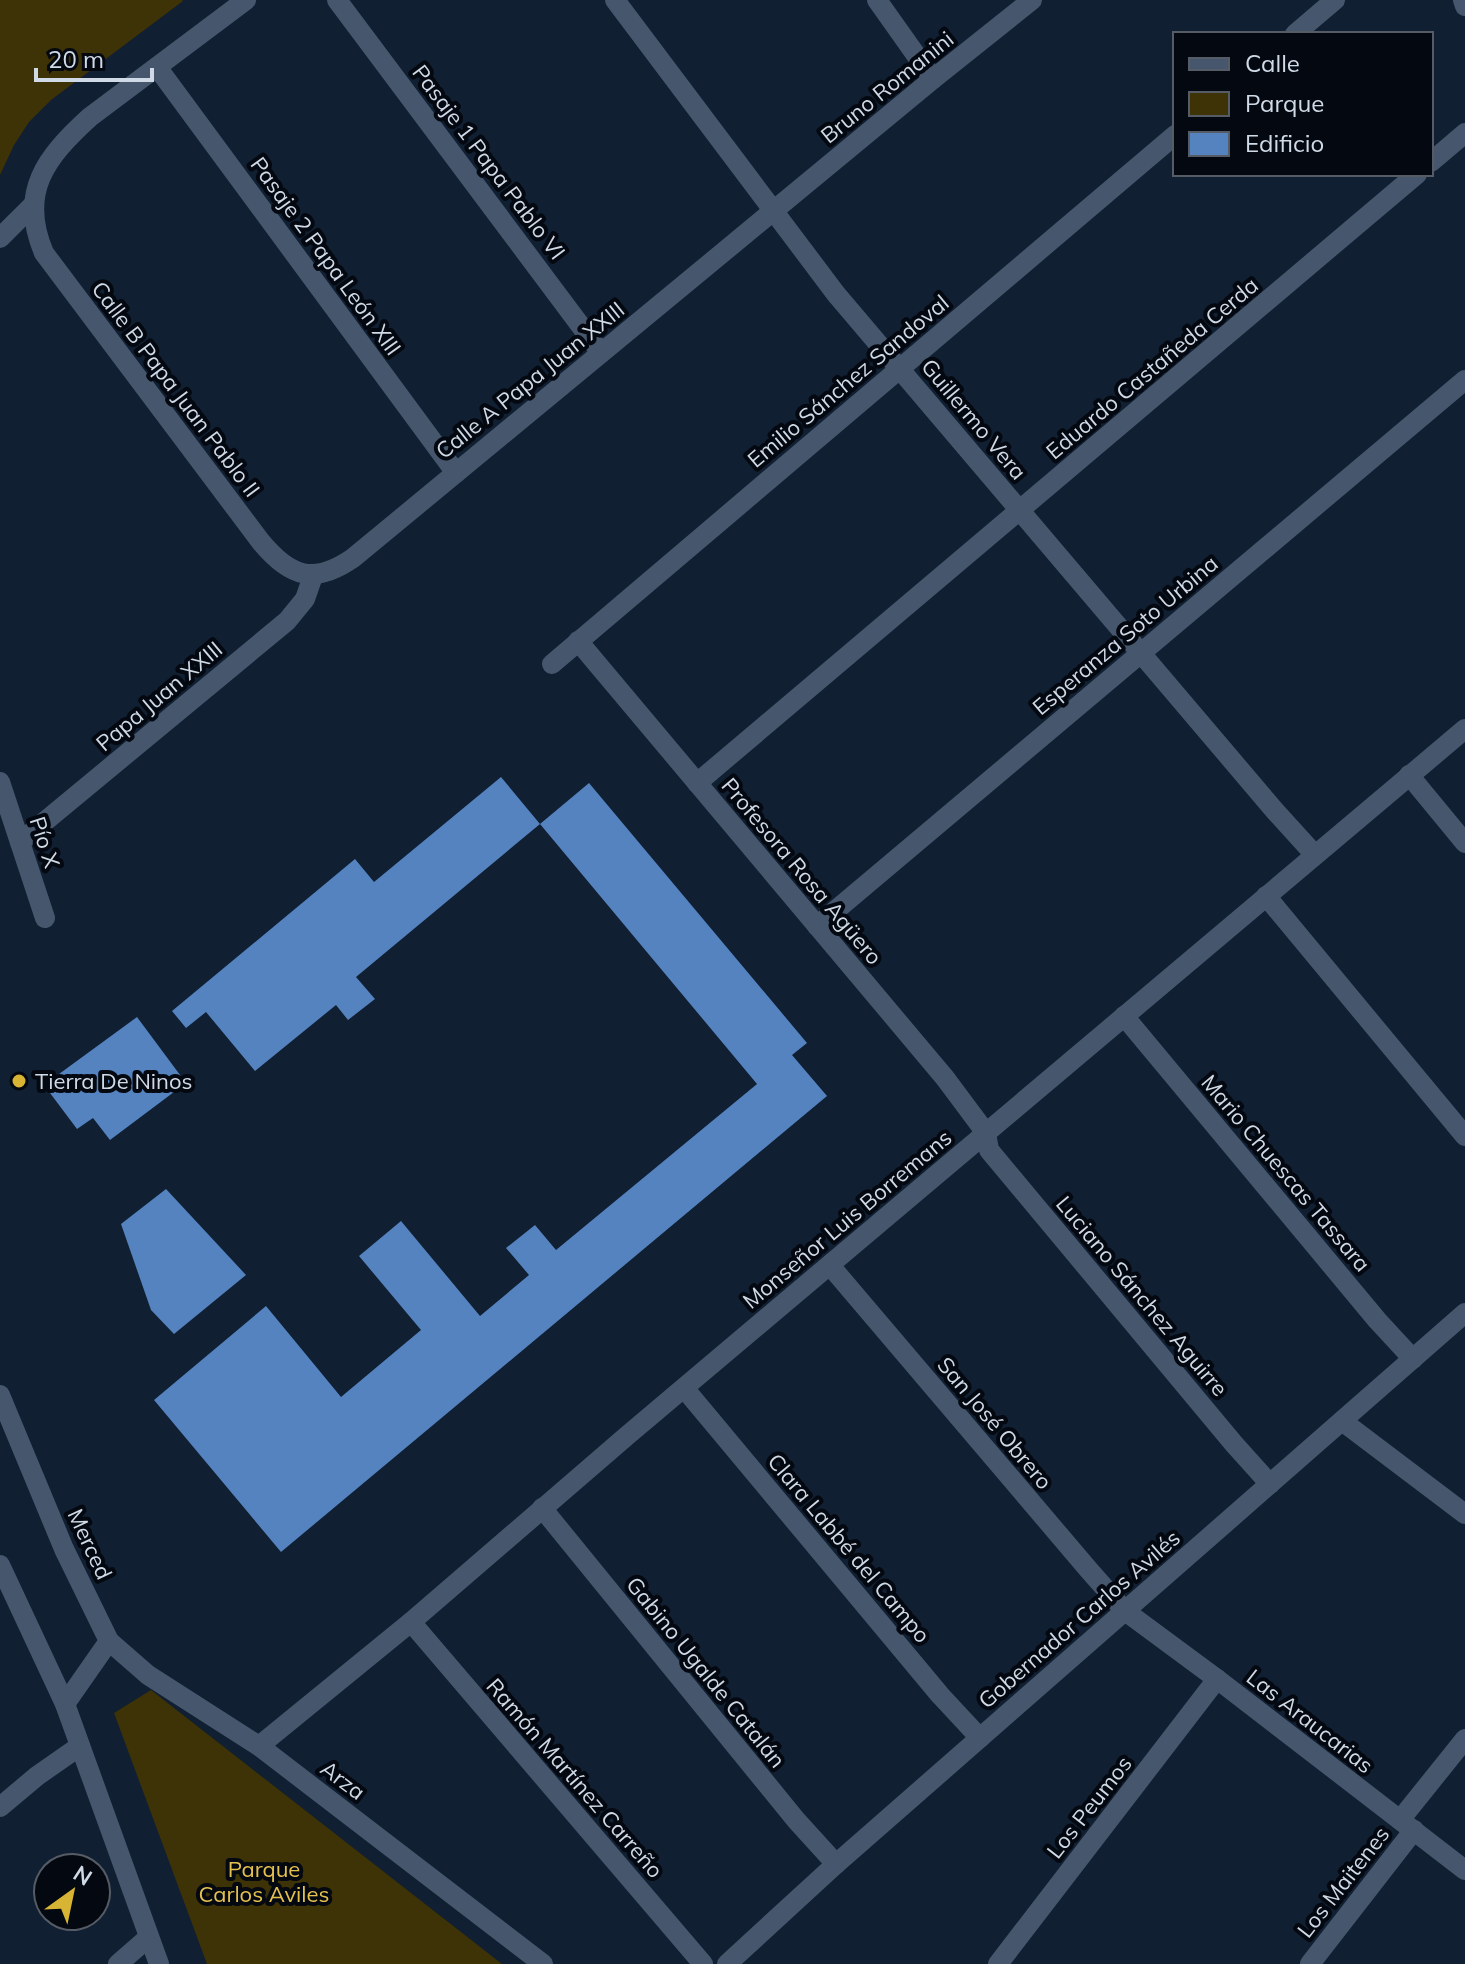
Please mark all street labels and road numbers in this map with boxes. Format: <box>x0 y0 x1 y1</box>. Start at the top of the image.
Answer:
street label: Bruno Romanini <box>815 25 959 149</box>
street label: Pasaje 1 Papa Pablo VI <box>407 59 571 265</box>
street label: Pasaje 2 Papa León XIII <box>245 151 407 361</box>
street label: Eduardo Castañeda Cerda <box>1040 271 1264 465</box>
street label: Calle B Papa Juan Pablo II <box>86 276 266 502</box>
street label: Emilio Sánchez Sandoval <box>742 289 954 473</box>
street label: Calle A Papa Juan XXIII <box>430 295 630 465</box>
street label: Guillermo Vera <box>915 353 1033 485</box>
street label: Esperanza Soto Urbina <box>1026 549 1224 721</box>
street label: Papa Juan XXIII <box>90 635 228 757</box>
street label: Profesora Rosa Agüero <box>716 772 888 970</box>
street label: Pío X <box>24 813 67 872</box>
street label: Mario Chuescas Tassara <box>1195 1069 1377 1277</box>
street label: Monseñor Luis Borremans <box>737 1123 957 1315</box>
street label: Luciano Sánchez Aguirre <box>1050 1190 1234 1402</box>
street label: San José Obrero <box>931 1351 1059 1495</box>
street label: Clara Labbé del Campo <box>762 1448 936 1648</box>
street label: Merced <box>62 1504 118 1584</box>
street label: Gobernador Carlos Avilés <box>972 1524 1186 1714</box>
street label: Gabino Ugalde Catalán <box>620 1571 792 1773</box>
street label: Las Araucarias <box>1241 1663 1379 1779</box>
street label: Ramón Martínez Carreño <box>481 1672 669 1884</box>
street label: Los Peumos <box>1040 1750 1138 1864</box>
street label: Arza <box>315 1754 371 1806</box>
street label: Los Maitenes <box>1291 1821 1395 1943</box>

